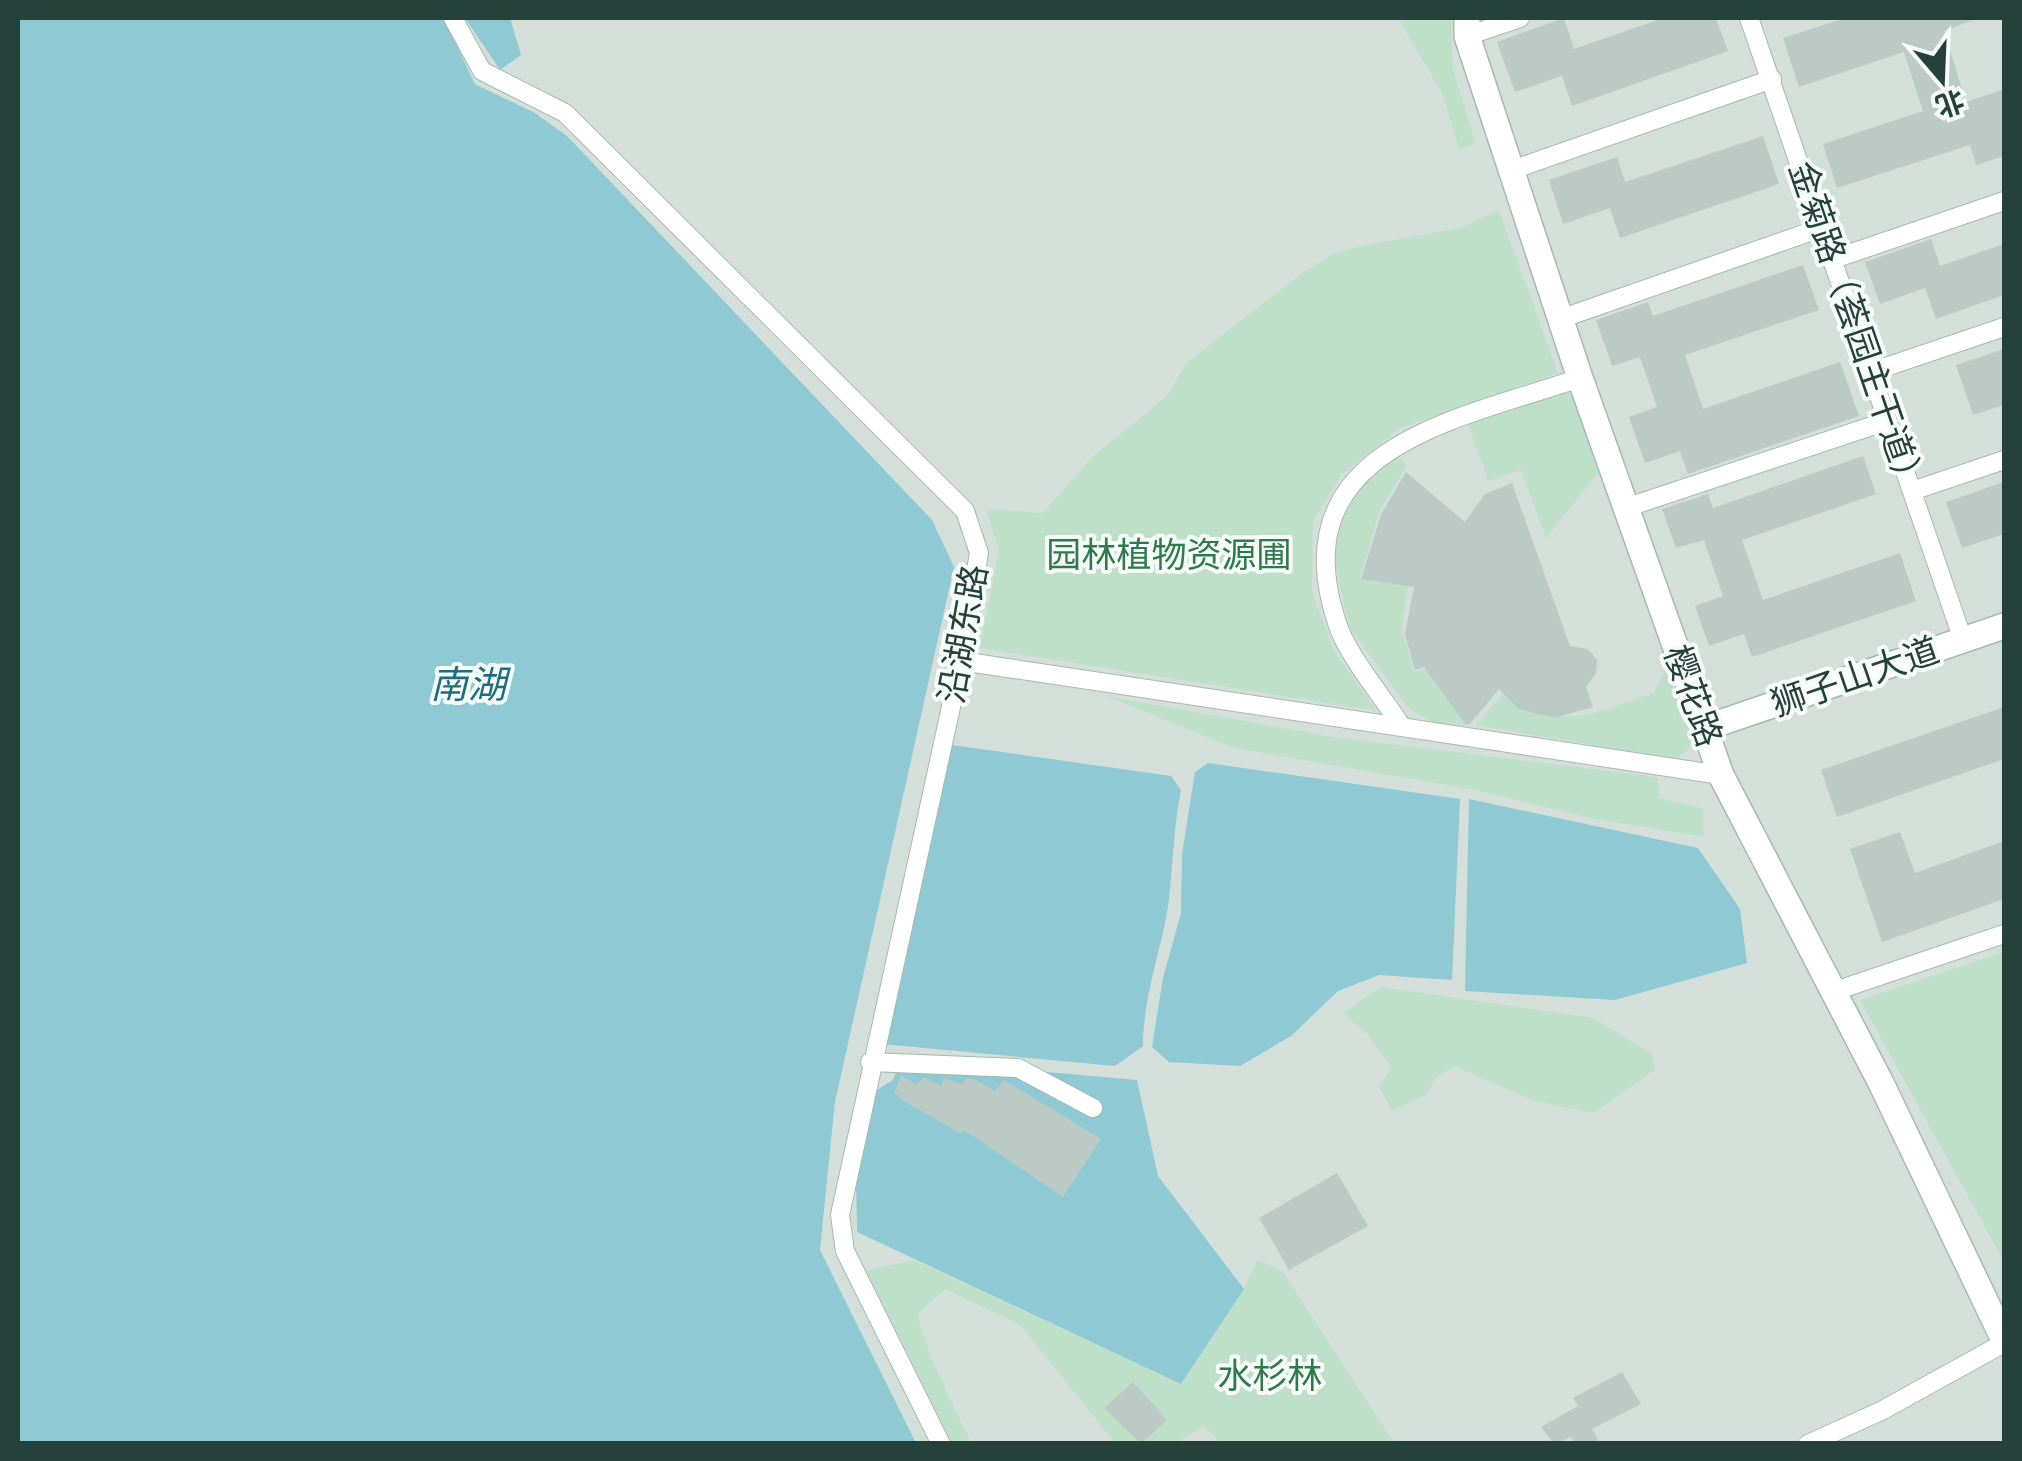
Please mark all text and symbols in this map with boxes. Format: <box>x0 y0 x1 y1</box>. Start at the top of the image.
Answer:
north arrow <box>1892 30 1992 130</box>
text: 北 <box>1932 84 1968 122</box>
street label: 金菊路（荟园主干道） <box>1782 156 1933 500</box>
park label: 园林植物资源圃 <box>1046 535 1292 574</box>
street label: 沿湖东路 <box>931 562 994 706</box>
street label: 狮子山大道 <box>1766 630 1944 723</box>
street label: 樱花路 <box>1657 640 1730 752</box>
water label: 南湖 <box>430 664 511 706</box>
park label: 水杉林 <box>1217 1356 1323 1395</box>

